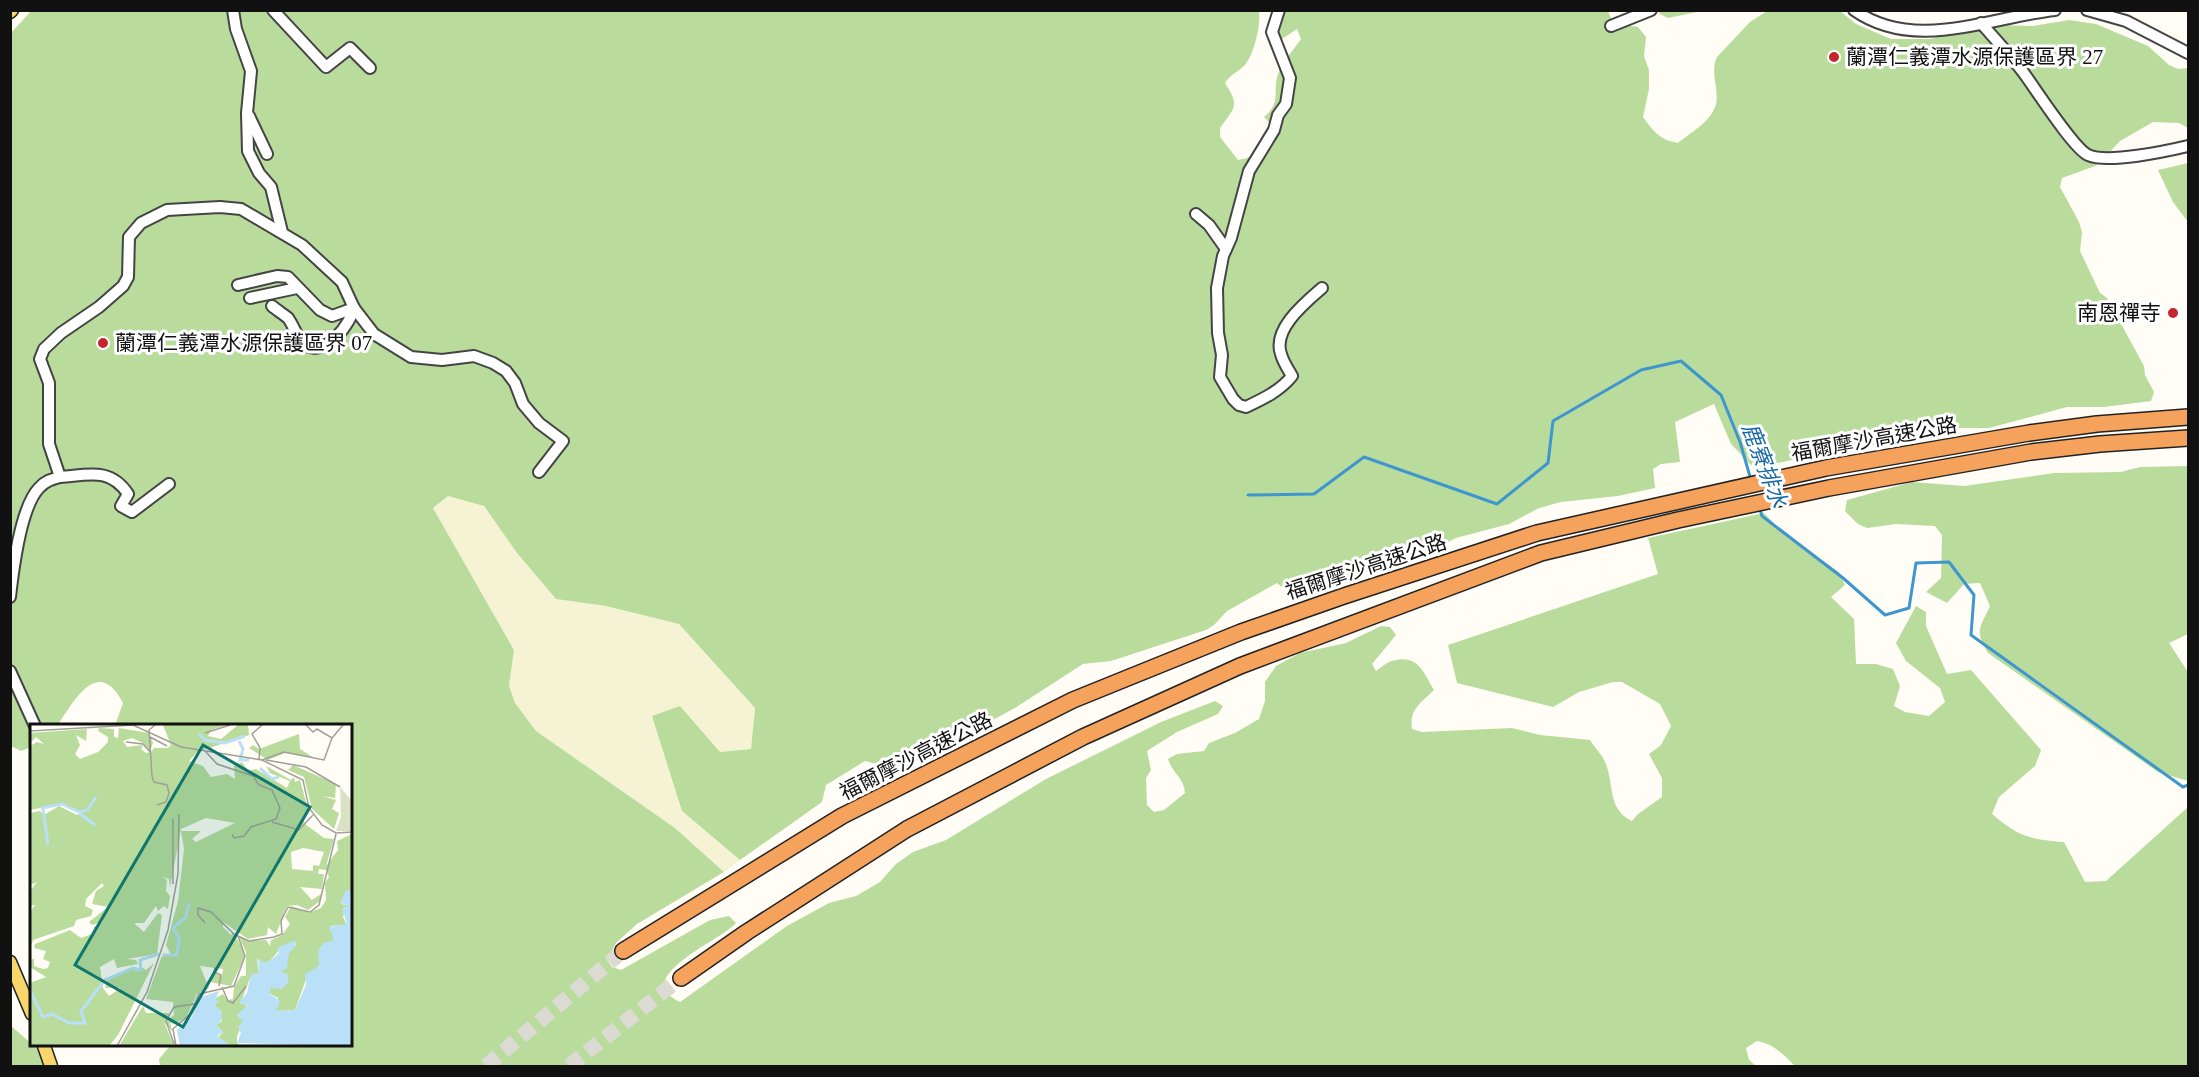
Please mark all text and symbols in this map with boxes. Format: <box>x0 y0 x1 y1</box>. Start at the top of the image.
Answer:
place label: 蘭潭仁義潭水源保護區界 27 <box>1846 45 2103 69</box>
marker: 蘭潭仁義潭水源保護區界 27 <box>1827 50 1841 64</box>
place label: 南恩禪寺 <box>2077 301 2161 325</box>
marker: 南恩禪寺 <box>2166 306 2180 320</box>
place label: 蘭潭仁義潭水源保護區界 07 <box>115 331 372 355</box>
marker: 蘭潭仁義潭水源保護區界 07 <box>96 336 110 350</box>
street label: 福爾摩沙高速公路 <box>1789 413 1959 465</box>
water label: 鹿寮排水 <box>1737 420 1792 512</box>
street label: 福爾摩沙高速公路 <box>1282 530 1450 604</box>
street label: 福爾摩沙高速公路 <box>836 707 996 805</box>
inset map <box>30 724 352 1047</box>

